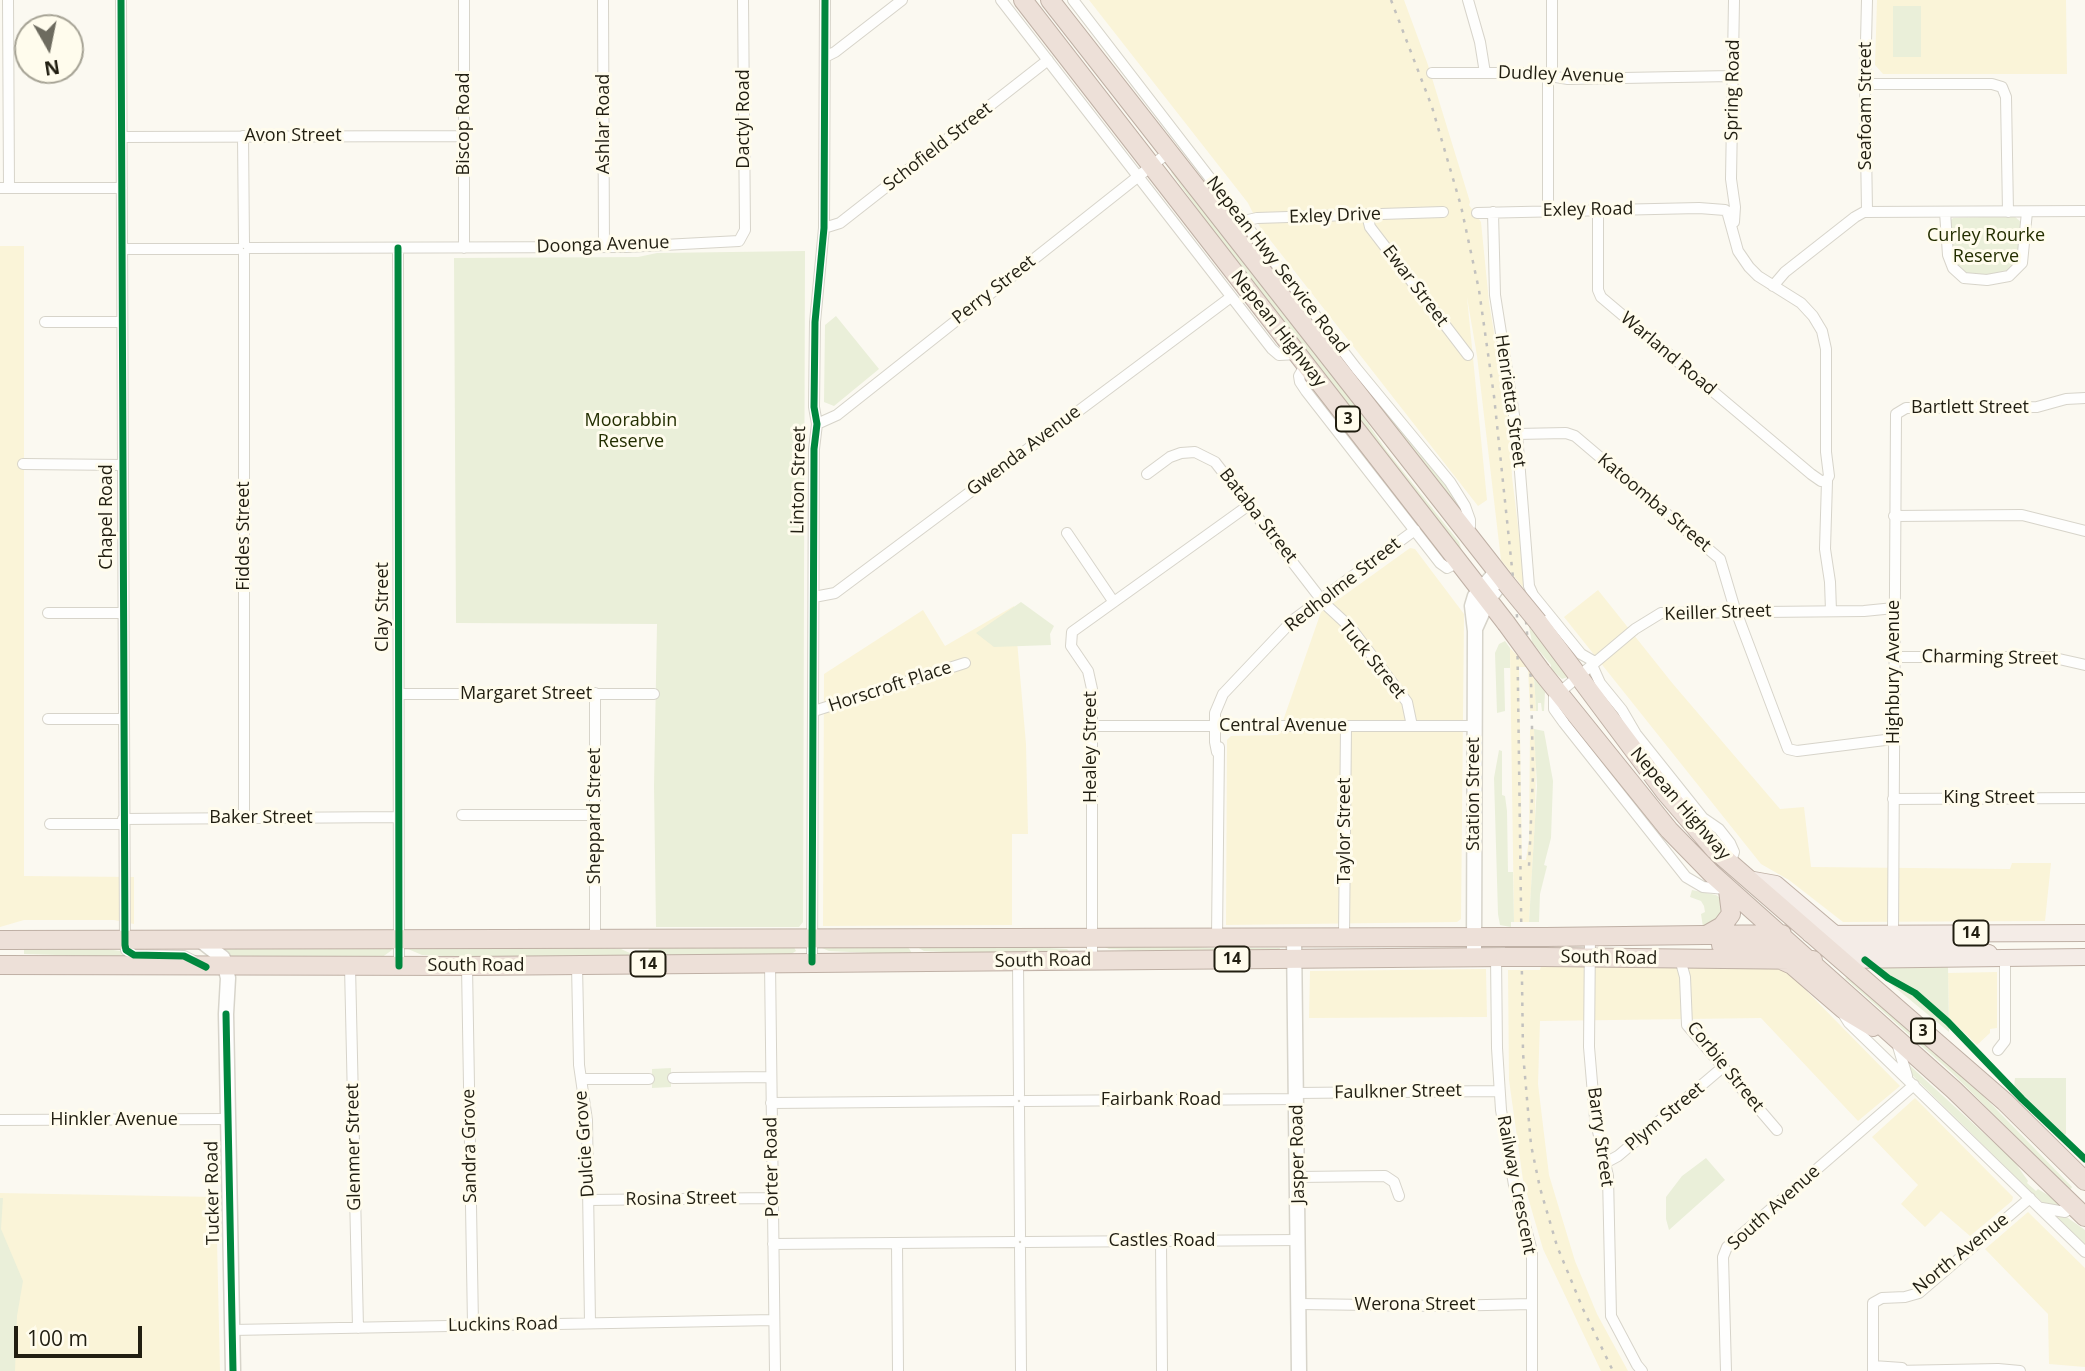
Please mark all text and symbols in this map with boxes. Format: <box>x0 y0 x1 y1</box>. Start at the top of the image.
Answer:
north arrow <box>14 14 84 84</box>
street label: Spring Road <box>1721 39 1745 141</box>
street label: Seafoam Street <box>1855 42 1877 170</box>
text: N <box>42 54 62 82</box>
street label: Dudley Avenue <box>1498 62 1624 88</box>
street label: Dactyl Road <box>733 69 755 169</box>
street label: Biscop Road <box>453 73 475 175</box>
street label: Ashlar Road <box>593 74 615 174</box>
street label: Schofield Street <box>880 98 996 196</box>
street label: Avon Street <box>244 125 342 147</box>
street label: Nepean Hwy Service Road <box>1201 172 1353 358</box>
street label: Exley Road <box>1542 198 1634 222</box>
street label: Exley Drive <box>1289 204 1381 228</box>
park label: Curley Rourke Reserve <box>1927 225 2045 268</box>
street label: Doonga Avenue <box>536 232 670 258</box>
street label: Ewar Street <box>1377 241 1453 331</box>
street label: Perry Street <box>948 251 1040 329</box>
street label: Nepean Highway <box>1226 266 1330 392</box>
street label: Warland Road <box>1616 308 1720 400</box>
street label: Henrietta Street <box>1490 333 1530 469</box>
street label: Bartlett Street <box>1911 397 2029 419</box>
street label: Gwenda Avenue <box>963 401 1085 501</box>
road number: 3 <box>1336 406 1360 432</box>
park label: Moorabbin Reserve <box>585 410 677 452</box>
street label: Linton Street <box>787 426 811 534</box>
street label: Katoomba Street <box>1593 449 1715 557</box>
street label: Chapel Road <box>96 464 118 570</box>
street label: Bataba Street <box>1214 464 1302 568</box>
street label: Fiddes Street <box>233 481 255 591</box>
street label: Redholme Street <box>1281 533 1405 637</box>
street label: Clay Street <box>372 562 394 652</box>
street label: Keiller Street <box>1664 600 1772 626</box>
street label: Highbury Avenue <box>1883 600 1905 744</box>
street label: Tuck Street <box>1334 617 1410 703</box>
street label: Charming Street <box>1921 646 2059 670</box>
street label: Horscroft Place <box>826 657 954 717</box>
street label: Margaret Street <box>460 683 592 705</box>
street label: Healey Street <box>1080 691 1102 803</box>
street label: Central Avenue <box>1219 715 1347 737</box>
street label: Station Street <box>1463 737 1485 851</box>
street label: Nepean Highway <box>1625 743 1735 865</box>
street label: Sheppard Street <box>584 748 606 884</box>
street label: Taylor Street <box>1334 778 1356 884</box>
street label: King Street <box>1943 787 2035 809</box>
street label: Baker Street <box>209 807 313 829</box>
road number: 14 <box>1954 920 1988 945</box>
road number: 14 <box>1214 946 1250 972</box>
street label: South Road <box>1560 946 1658 970</box>
street label: South Road <box>994 949 1092 973</box>
road number: 14 <box>630 952 666 976</box>
street label: South Road <box>428 955 524 977</box>
street label: Corbie Street <box>1682 1017 1768 1117</box>
road number: 3 <box>1911 1018 1935 1044</box>
street label: Plym Street <box>1621 1078 1709 1156</box>
street label: Faulkner Street <box>1334 1080 1462 1104</box>
street label: Glenmer Street <box>342 1083 366 1211</box>
street label: Barry Street <box>1582 1086 1618 1188</box>
street label: Sandra Grove <box>458 1089 482 1203</box>
street label: Fairbank Road <box>1101 1089 1221 1111</box>
street label: Dulcie Grove <box>570 1090 600 1198</box>
street label: Jasper Road <box>1286 1104 1310 1204</box>
street label: Hinkler Avenue <box>50 1109 178 1131</box>
street label: Railway Crescent <box>1492 1114 1540 1256</box>
street label: Porter Road <box>760 1117 784 1217</box>
street label: Tucker Road <box>201 1141 225 1245</box>
street label: South Avenue <box>1723 1161 1825 1255</box>
street label: Rosina Street <box>625 1187 737 1211</box>
street label: North Avenue <box>1909 1209 2013 1299</box>
street label: Castles Road <box>1108 1230 1216 1252</box>
street label: Werona Street <box>1355 1294 1475 1316</box>
scale bar <box>18 1312 145 1356</box>
street label: Luckins Road <box>448 1313 558 1337</box>
text: 100 m <box>27 1324 88 1352</box>

